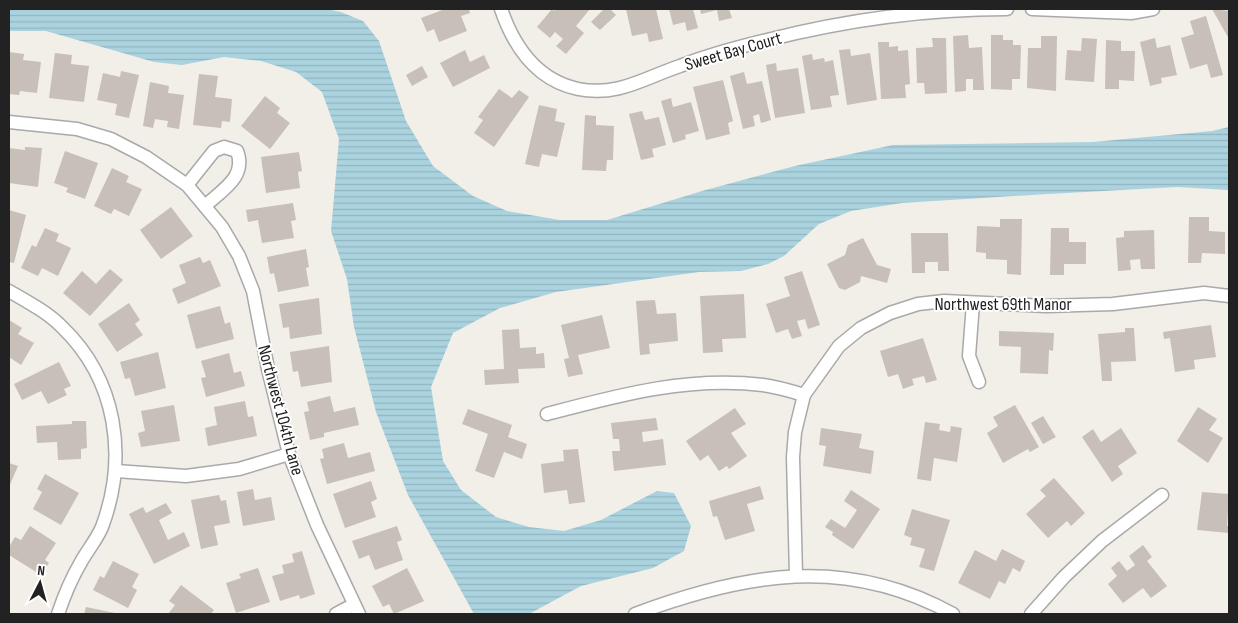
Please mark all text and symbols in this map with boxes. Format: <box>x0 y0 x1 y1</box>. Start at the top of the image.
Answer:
street label: Sweet Bay Court <box>682 28 784 75</box>
street label: Northwest 69th Manor <box>934 294 1072 315</box>
street label: Northwest 104th Lane <box>253 343 308 477</box>
north arrow <box>15 558 65 608</box>
text: N <box>37 562 46 579</box>

